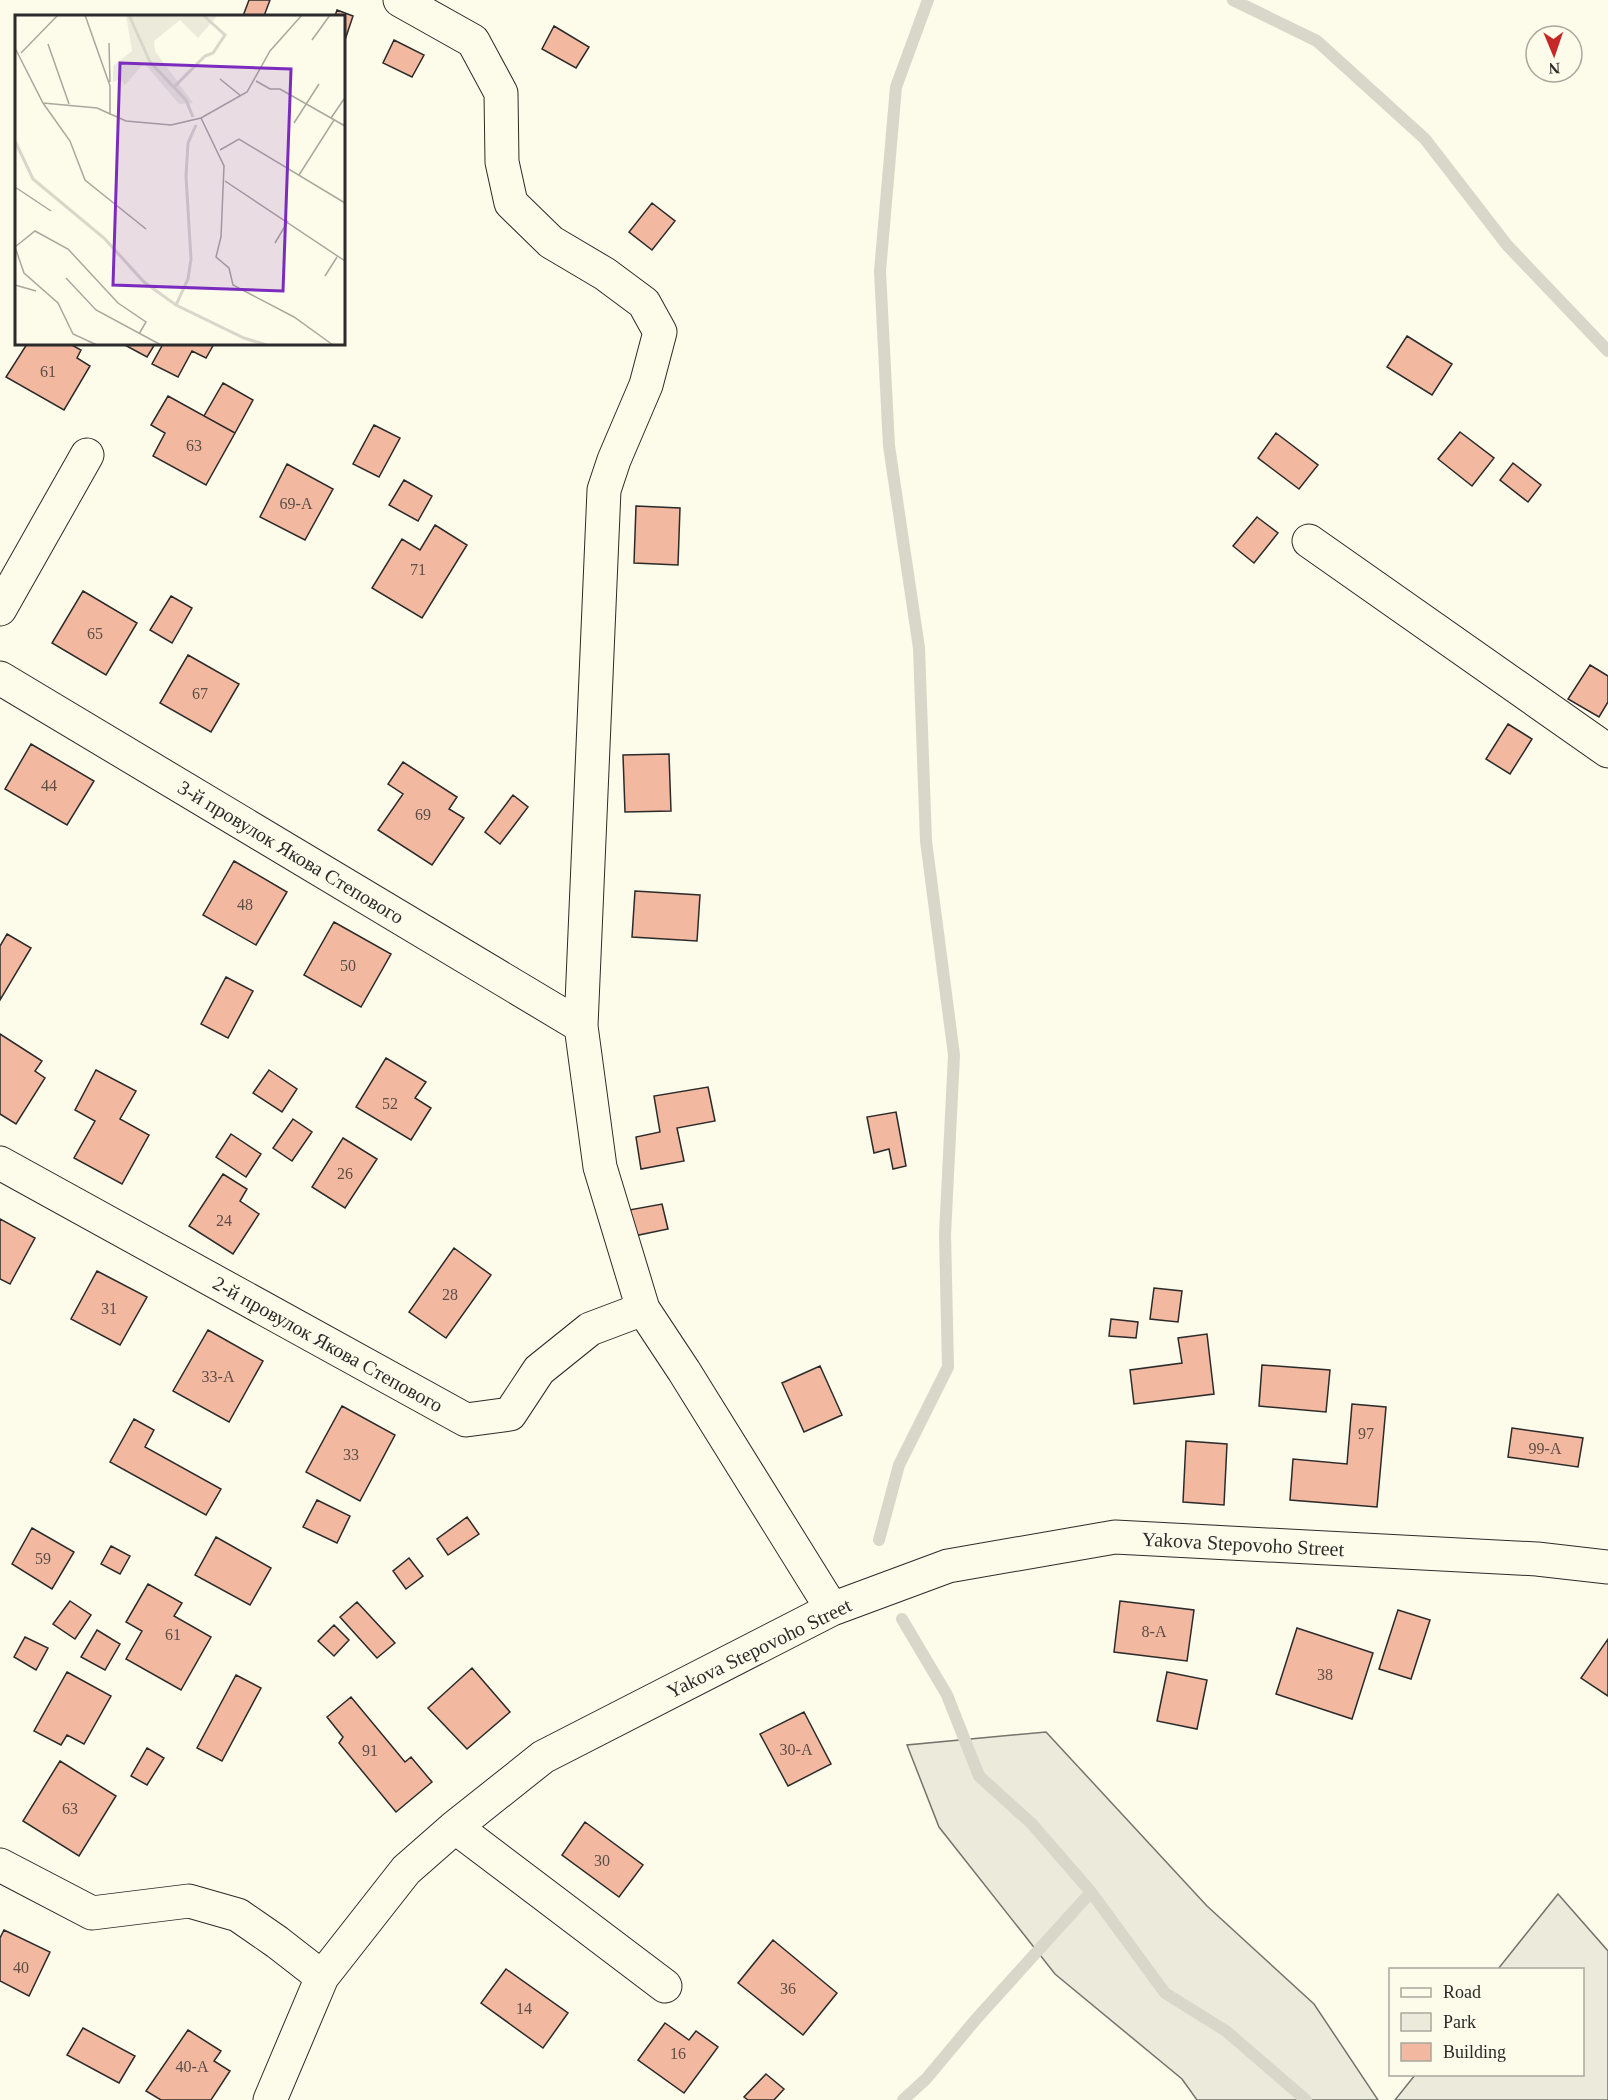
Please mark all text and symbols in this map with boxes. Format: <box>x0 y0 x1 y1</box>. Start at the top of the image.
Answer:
inset map <box>15 15 345 345</box>
north arrow <box>1524 24 1584 84</box>
text: N <box>1548 60 1561 77</box>
house number: 61 <box>40 363 56 380</box>
house number: 63 <box>186 437 202 454</box>
house number: 69-А <box>280 495 313 512</box>
house number: 71 <box>410 561 426 578</box>
house number: 65 <box>87 625 103 642</box>
house number: 67 <box>192 685 208 702</box>
street label: 3-й провулок Якова Степового <box>174 776 408 929</box>
house number: 44 <box>41 777 57 794</box>
house number: 69 <box>415 806 431 823</box>
house number: 48 <box>237 896 253 913</box>
house number: 50 <box>340 957 356 974</box>
house number: 52 <box>382 1095 398 1112</box>
house number: 26 <box>337 1165 353 1182</box>
house number: 24 <box>216 1212 232 1229</box>
street label: 2-й провулок Якова Степового <box>209 1272 447 1417</box>
house number: 28 <box>442 1286 458 1303</box>
house number: 31 <box>101 1300 117 1317</box>
house number: 33-А <box>202 1368 235 1385</box>
house number: 97 <box>1358 1425 1374 1442</box>
house number: 99-А <box>1529 1440 1562 1457</box>
house number: 33 <box>343 1446 359 1463</box>
street label: Yakova Stepovoho Street <box>1141 1528 1345 1561</box>
house number: 59 <box>35 1550 51 1567</box>
street label: Yakova Stepovoho Street <box>663 1594 856 1703</box>
house number: 8-А <box>1142 1623 1167 1640</box>
house number: 61 <box>165 1626 181 1643</box>
house number: 38 <box>1317 1666 1333 1683</box>
house number: 30-А <box>780 1741 813 1758</box>
house number: 91 <box>362 1742 378 1759</box>
house number: 63 <box>62 1800 78 1817</box>
house number: 30 <box>594 1852 610 1869</box>
house number: 40 <box>13 1959 29 1976</box>
legend <box>1389 1968 1584 2076</box>
house number: 36 <box>780 1980 796 1997</box>
text: Road <box>1443 1982 1481 2002</box>
house number: 14 <box>516 2000 532 2017</box>
text: Park <box>1443 2012 1476 2032</box>
text: Building <box>1443 2042 1506 2062</box>
house number: 16 <box>670 2045 686 2062</box>
house number: 40-А <box>176 2058 209 2075</box>

